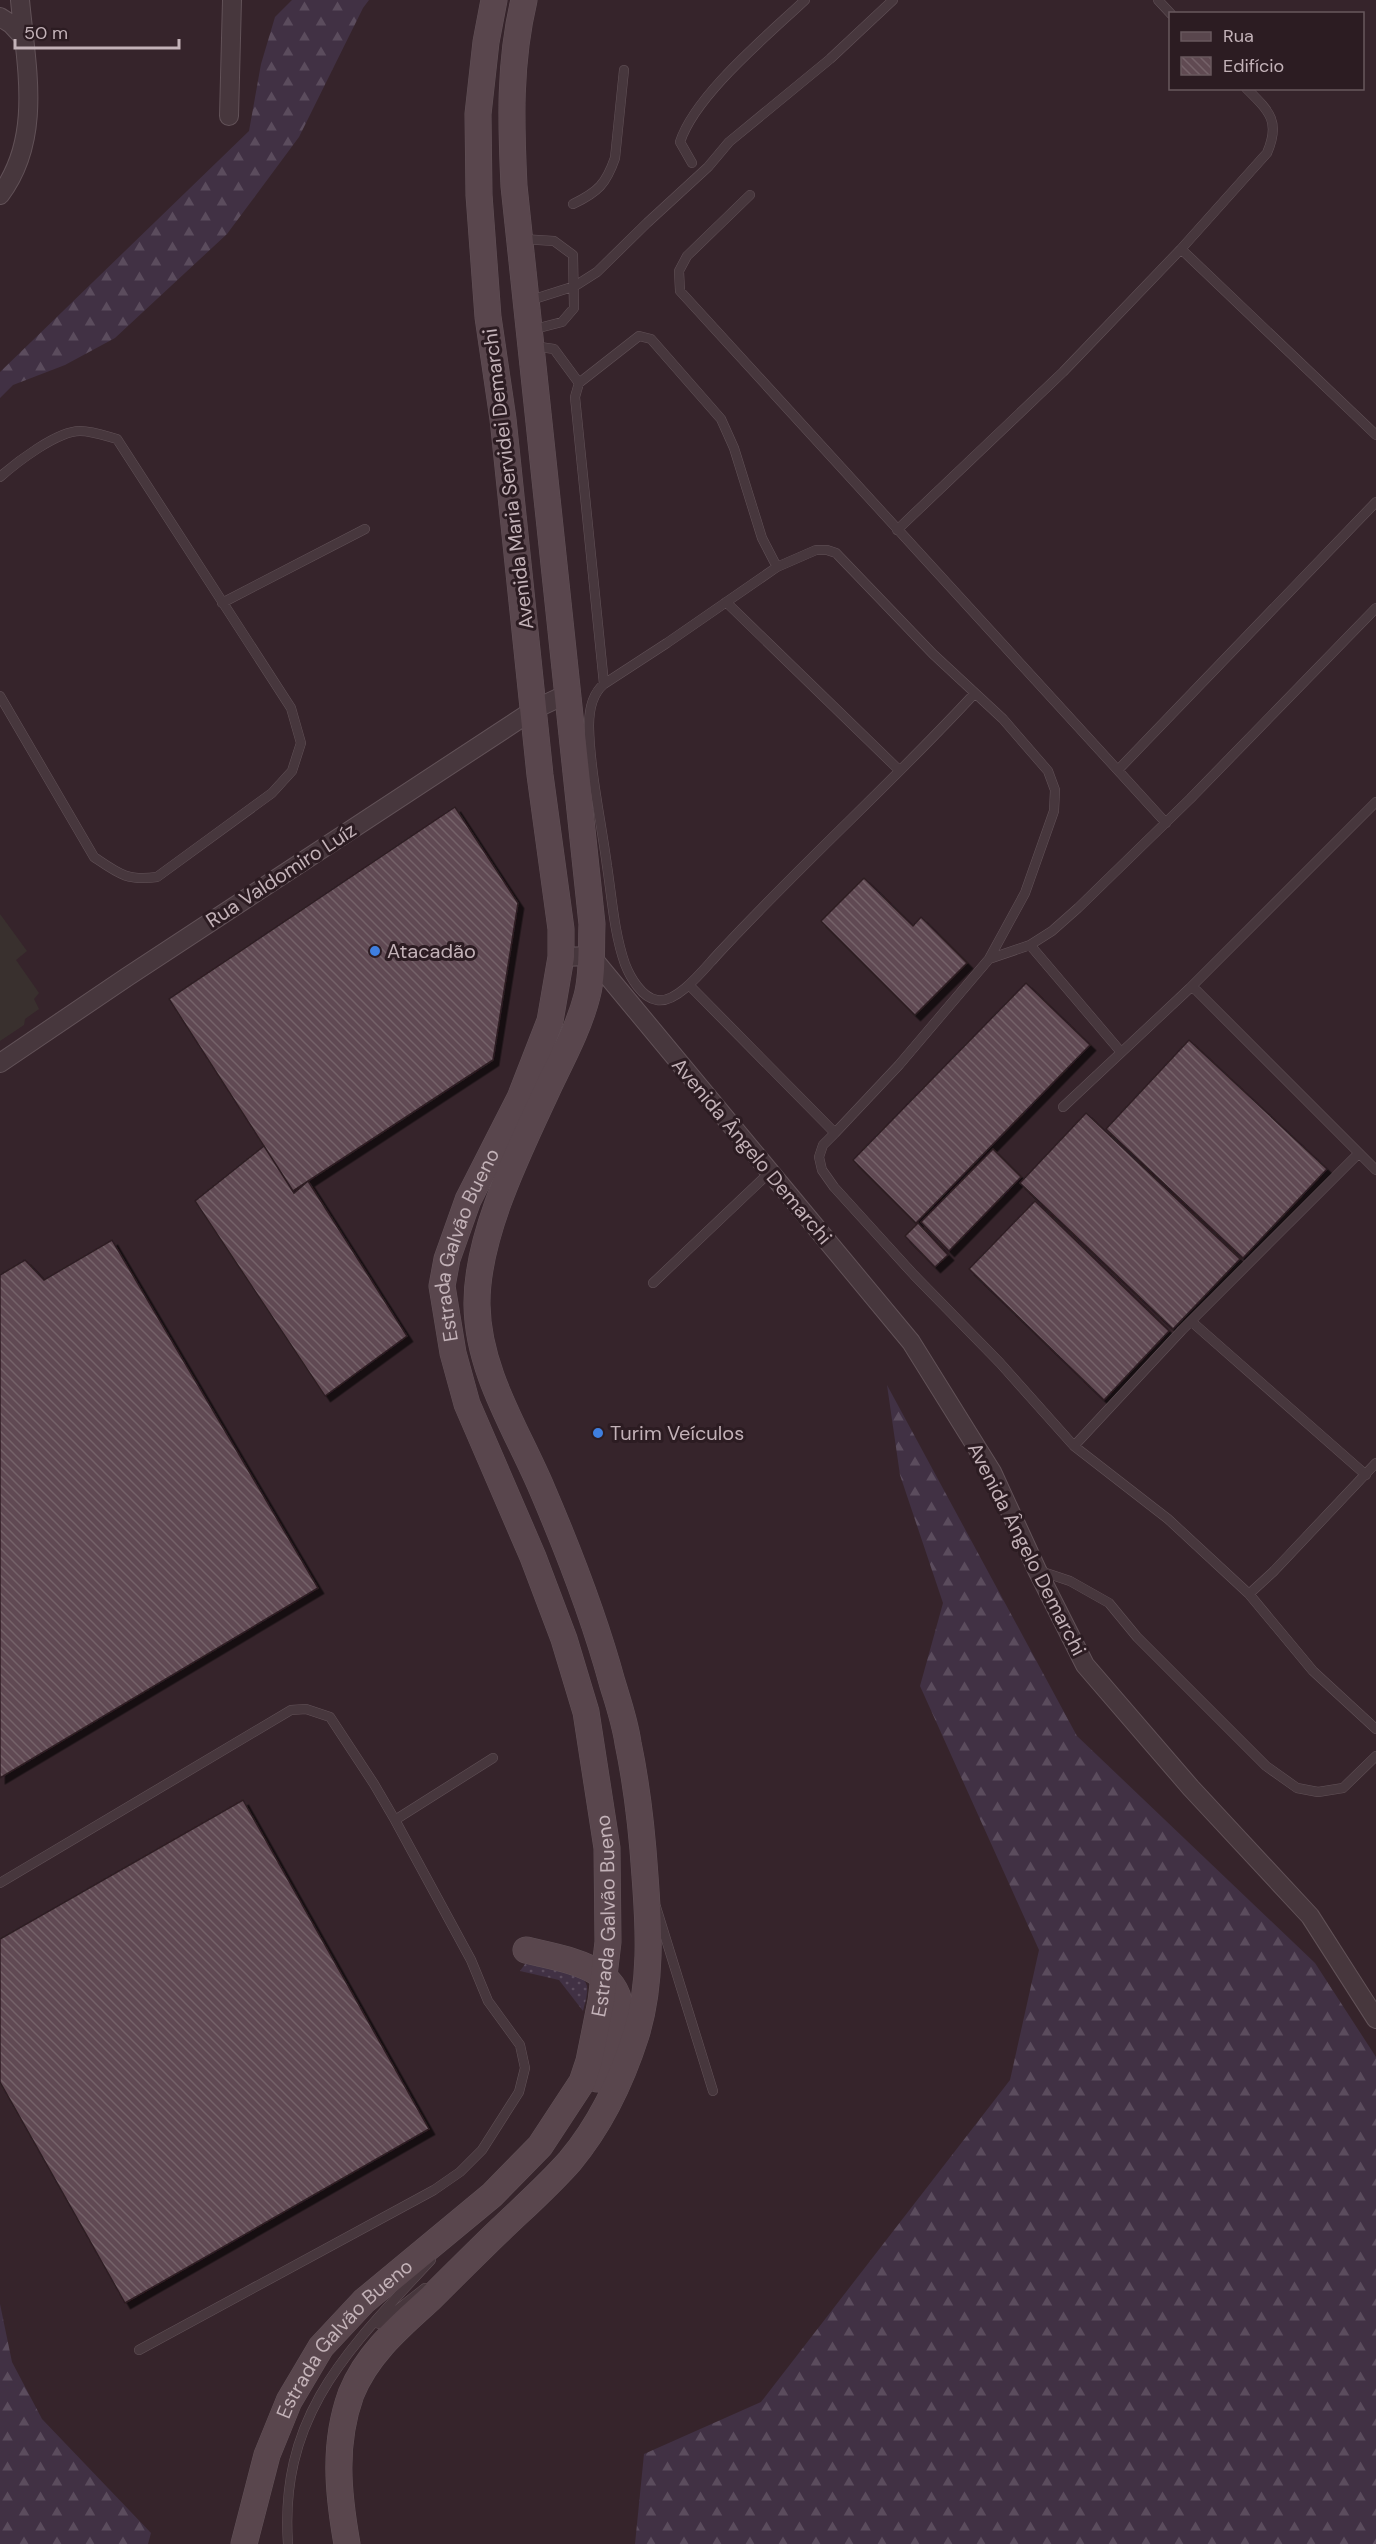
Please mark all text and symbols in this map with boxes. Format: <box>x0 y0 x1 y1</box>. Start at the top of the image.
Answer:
scale bar <box>15 12 178 50</box>
legend <box>1169 12 1364 90</box>
text: 50 m <box>24 21 68 45</box>
text: Rua <box>1223 24 1254 48</box>
text: Edifício <box>1223 54 1284 78</box>
street label: Avenida Maria Servidei Demarchi <box>477 327 539 631</box>
street label: Rua Valdomiro Luíz <box>201 817 361 933</box>
place label: Atacadão <box>387 938 476 964</box>
marker: Atacadão <box>368 944 382 958</box>
street label: Avenida Ângelo Demarchi <box>666 1052 838 1250</box>
street label: Estrada Galvão Bueno <box>429 1144 505 1344</box>
place label: Turim Veículos <box>610 1420 744 1446</box>
marker: Turim Veículos <box>591 1426 605 1440</box>
street label: Avenida Ângelo Demarchi <box>962 1438 1092 1660</box>
street label: Estrada Galvão Bueno <box>585 1813 621 2019</box>
street label: Estrada Galvão Bueno <box>270 2253 418 2422</box>

